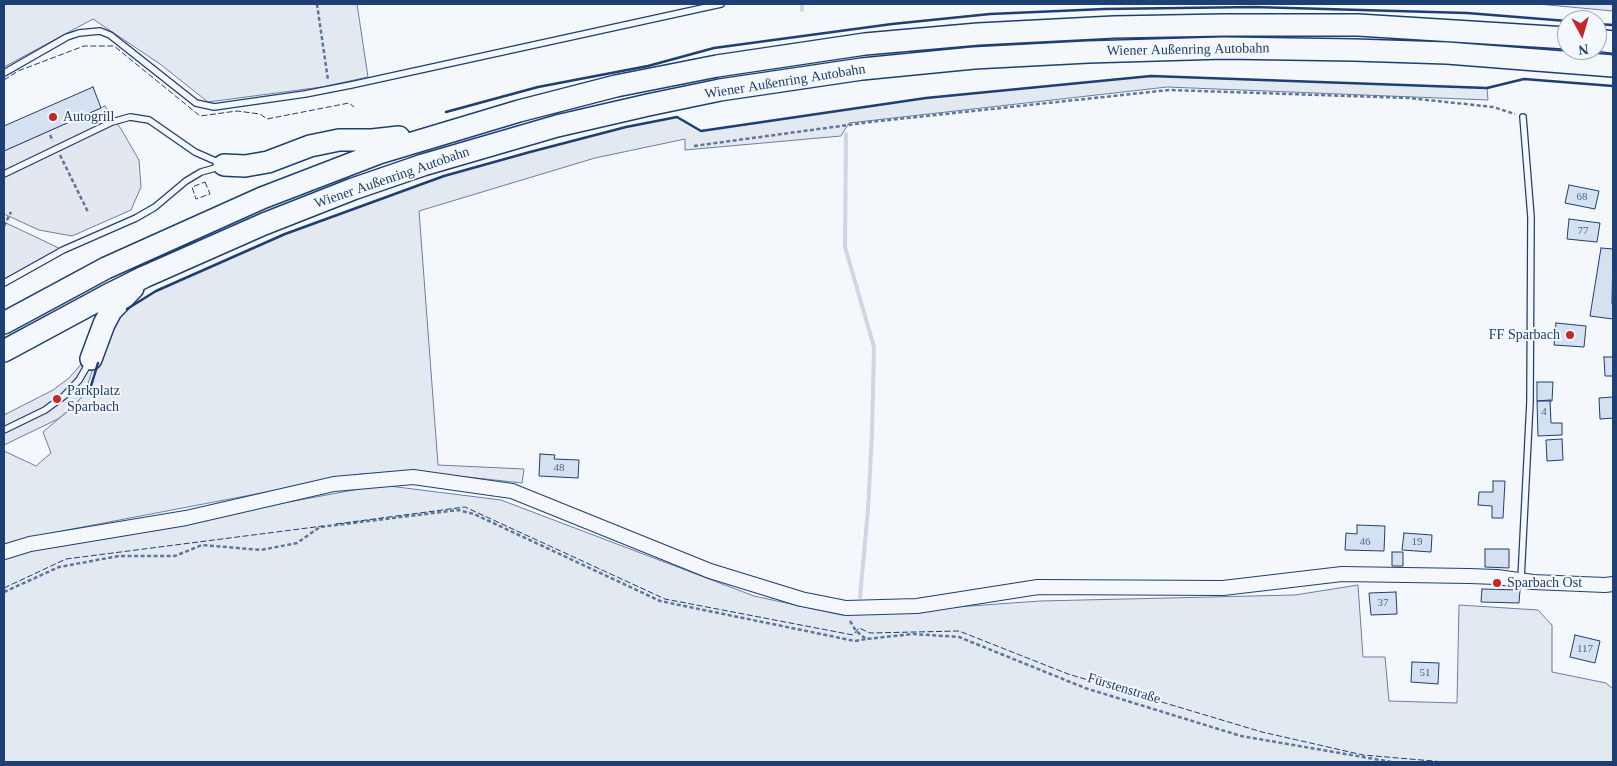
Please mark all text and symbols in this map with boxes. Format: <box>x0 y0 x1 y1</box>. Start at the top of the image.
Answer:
north arrow <box>1557 10 1607 60</box>
street label: Wiener Außenring Autobahn <box>1107 40 1269 60</box>
text: N <box>1578 41 1589 57</box>
street label: Wiener Außenring Autobahn <box>703 61 867 103</box>
place label: Autogrill <box>63 109 114 125</box>
marker: Autogrill <box>47 111 59 123</box>
street label: Wiener Außenring Autobahn <box>312 144 472 212</box>
house number: 68 <box>1576 190 1588 204</box>
house number: 77 <box>1578 224 1589 238</box>
place label: FF Sparbach <box>1489 327 1560 343</box>
marker: FF Sparbach <box>1564 329 1576 341</box>
place label: Parkplatz Sparbach <box>67 383 120 416</box>
marker: Parkplatz Sparbach <box>51 393 63 405</box>
house number: 4 <box>1541 405 1547 419</box>
house number: 48 <box>554 461 564 475</box>
house number: 46 <box>1360 535 1370 549</box>
house number: 19 <box>1411 535 1422 549</box>
place label: Sparbach Ost <box>1507 575 1582 591</box>
marker: Sparbach Ost <box>1491 577 1503 589</box>
house number: 37 <box>1378 596 1389 610</box>
house number: 117 <box>1577 642 1593 656</box>
house number: 51 <box>1420 666 1430 680</box>
street label: Fürstenstraße <box>1085 670 1163 708</box>

